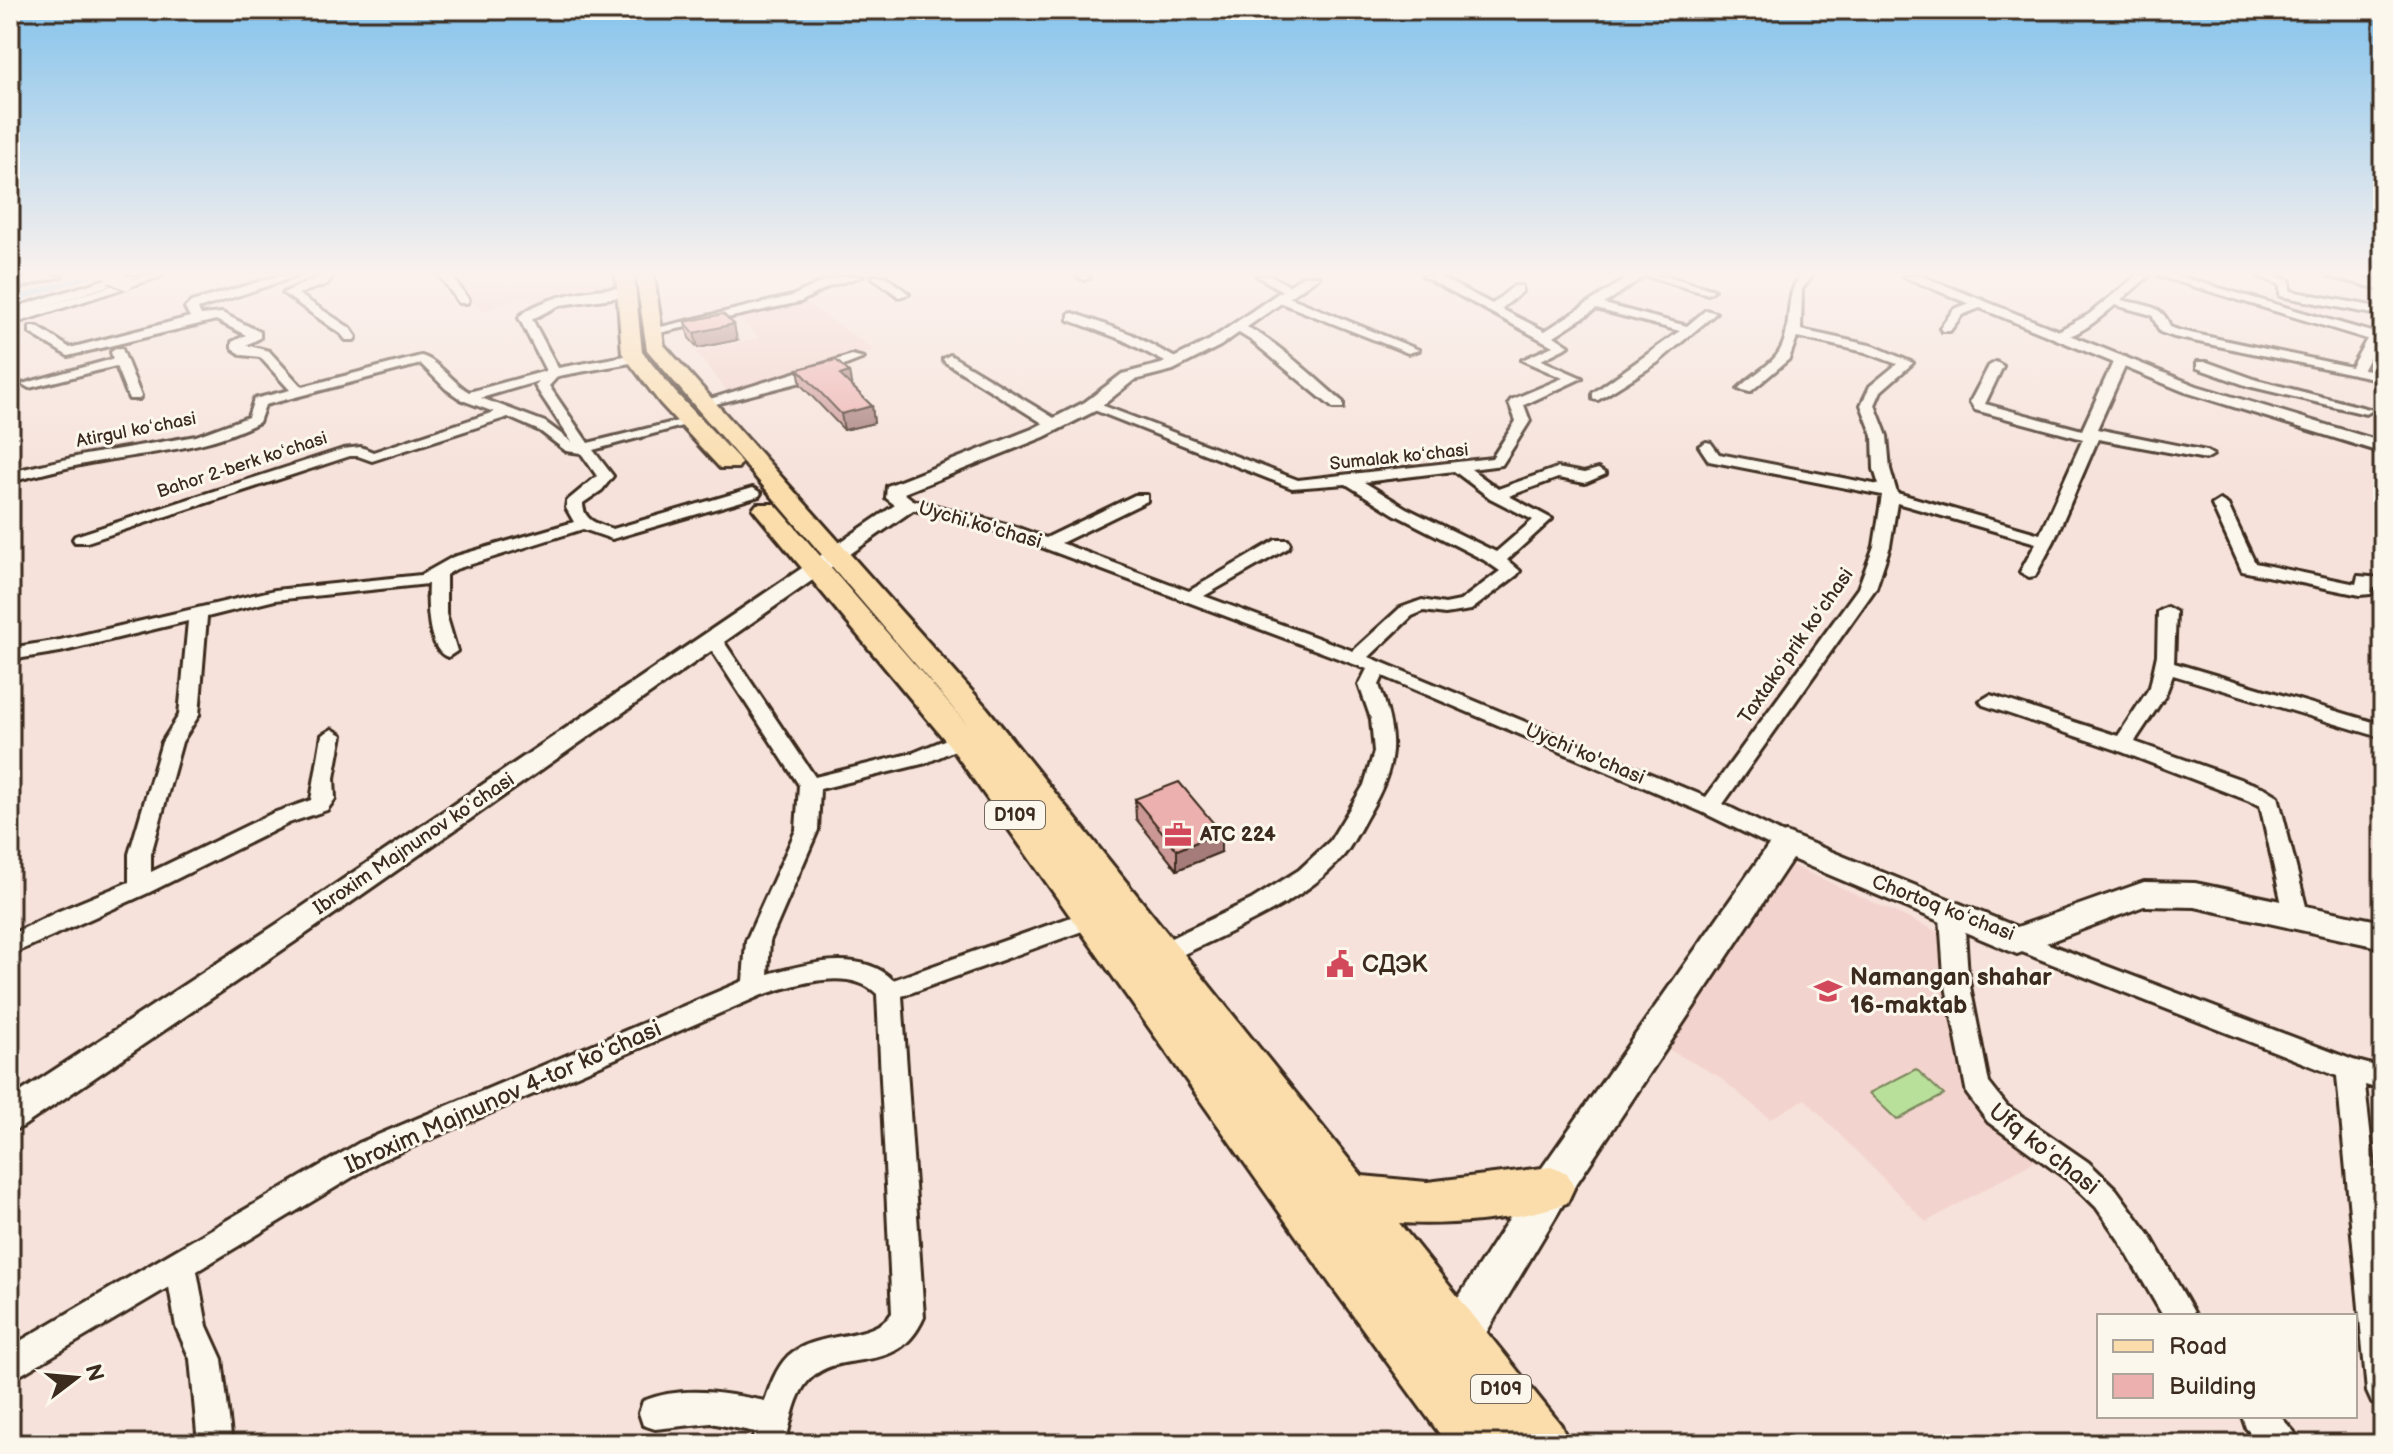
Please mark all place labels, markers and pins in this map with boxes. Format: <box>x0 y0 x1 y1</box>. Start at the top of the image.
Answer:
office icon: ATC 224 <box>1163 820 1193 850</box>
place label: ATC 224 <box>1199 823 1276 847</box>
public building icon: СДЭК <box>1325 949 1355 979</box>
place label: СДЭК <box>1362 950 1429 979</box>
place label: Namangan shahar 16-maktab <box>1850 963 2052 1020</box>
school or university icon: Namangan shahar 16-maktab <box>1813 976 1843 1006</box>

